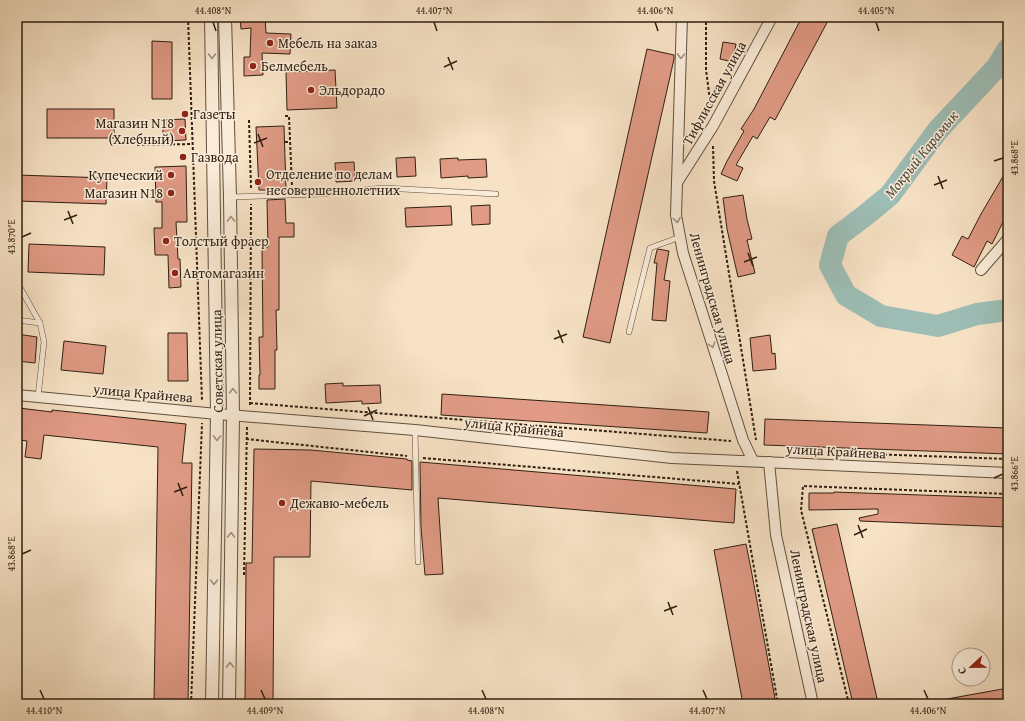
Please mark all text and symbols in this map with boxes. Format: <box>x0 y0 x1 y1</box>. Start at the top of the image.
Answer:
text: 44.408°N <box>195 3 232 18</box>
text: 44.407°N <box>416 3 453 18</box>
text: 44.406°N <box>637 3 674 18</box>
text: 44.405°N <box>858 3 895 18</box>
place label: Мебель на заказ <box>278 33 377 53</box>
street label: Тифлисская улица <box>677 37 751 149</box>
marker: Мебель на заказ <box>265 38 275 48</box>
one-way arrow <box>208 53 216 59</box>
one-way arrow <box>677 53 685 59</box>
place label: Белмебель <box>261 56 328 76</box>
marker: Белмебель <box>248 61 258 71</box>
place label: Эльдорадо <box>319 80 385 100</box>
marker: Эльдорадо <box>306 85 316 95</box>
place label: Газеты <box>193 104 236 124</box>
water label: Мокрый Карамык <box>879 105 963 202</box>
marker: Газеты <box>180 109 190 119</box>
place label: Магазин N18 (Хлебный) <box>96 113 174 149</box>
marker: Магазин N18 (Хлебный) <box>177 126 187 136</box>
text: 43.868°E <box>1007 140 1022 176</box>
place label: Газвода <box>191 147 239 167</box>
marker: Газвода <box>178 152 188 162</box>
place label: Отделение по делам несовершеннолетних <box>266 164 401 200</box>
place label: Купеческий <box>89 165 163 185</box>
marker: Купеческий <box>166 170 176 180</box>
marker: Отделение по делам несовершеннолетних <box>253 177 263 187</box>
place label: Магазин N18 <box>85 183 163 203</box>
marker: Магазин N18 <box>166 188 176 198</box>
one-way arrow <box>227 216 235 222</box>
one-way arrow <box>672 217 681 223</box>
text: 43.870°E <box>4 219 19 255</box>
street label: Ленинградская улица <box>685 230 741 366</box>
place label: Толстый фраер <box>174 231 269 251</box>
marker: Толстый фраер <box>161 236 171 246</box>
place label: Автомагазин <box>183 263 264 283</box>
marker: Автомагазин <box>170 268 180 278</box>
street label: Советская улица <box>206 309 228 413</box>
one-way arrow <box>707 341 716 348</box>
street label: улица Крайнева <box>91 379 194 407</box>
one-way arrow <box>229 388 237 394</box>
street label: улица Крайнева <box>462 412 565 442</box>
one-way arrow <box>213 435 221 441</box>
street label: улица Крайнева <box>784 438 887 464</box>
text: 43.866°E <box>1007 456 1022 492</box>
place label: Дежавю-мебель <box>289 493 389 513</box>
marker: Дежавю-мебель <box>277 498 287 508</box>
one-way arrow <box>227 532 235 538</box>
text: 43.868°E <box>4 536 19 572</box>
street label: Ленинградская улица <box>785 547 833 685</box>
one-way arrow <box>210 579 218 585</box>
north arrow <box>951 647 991 687</box>
one-way arrow <box>226 662 234 668</box>
text: С <box>953 665 970 677</box>
text: 44.410°N <box>26 703 63 718</box>
text: 44.409°N <box>247 703 284 718</box>
text: 44.408°N <box>468 703 505 718</box>
text: 44.407°N <box>689 703 726 718</box>
text: 44.406°N <box>910 703 947 718</box>

